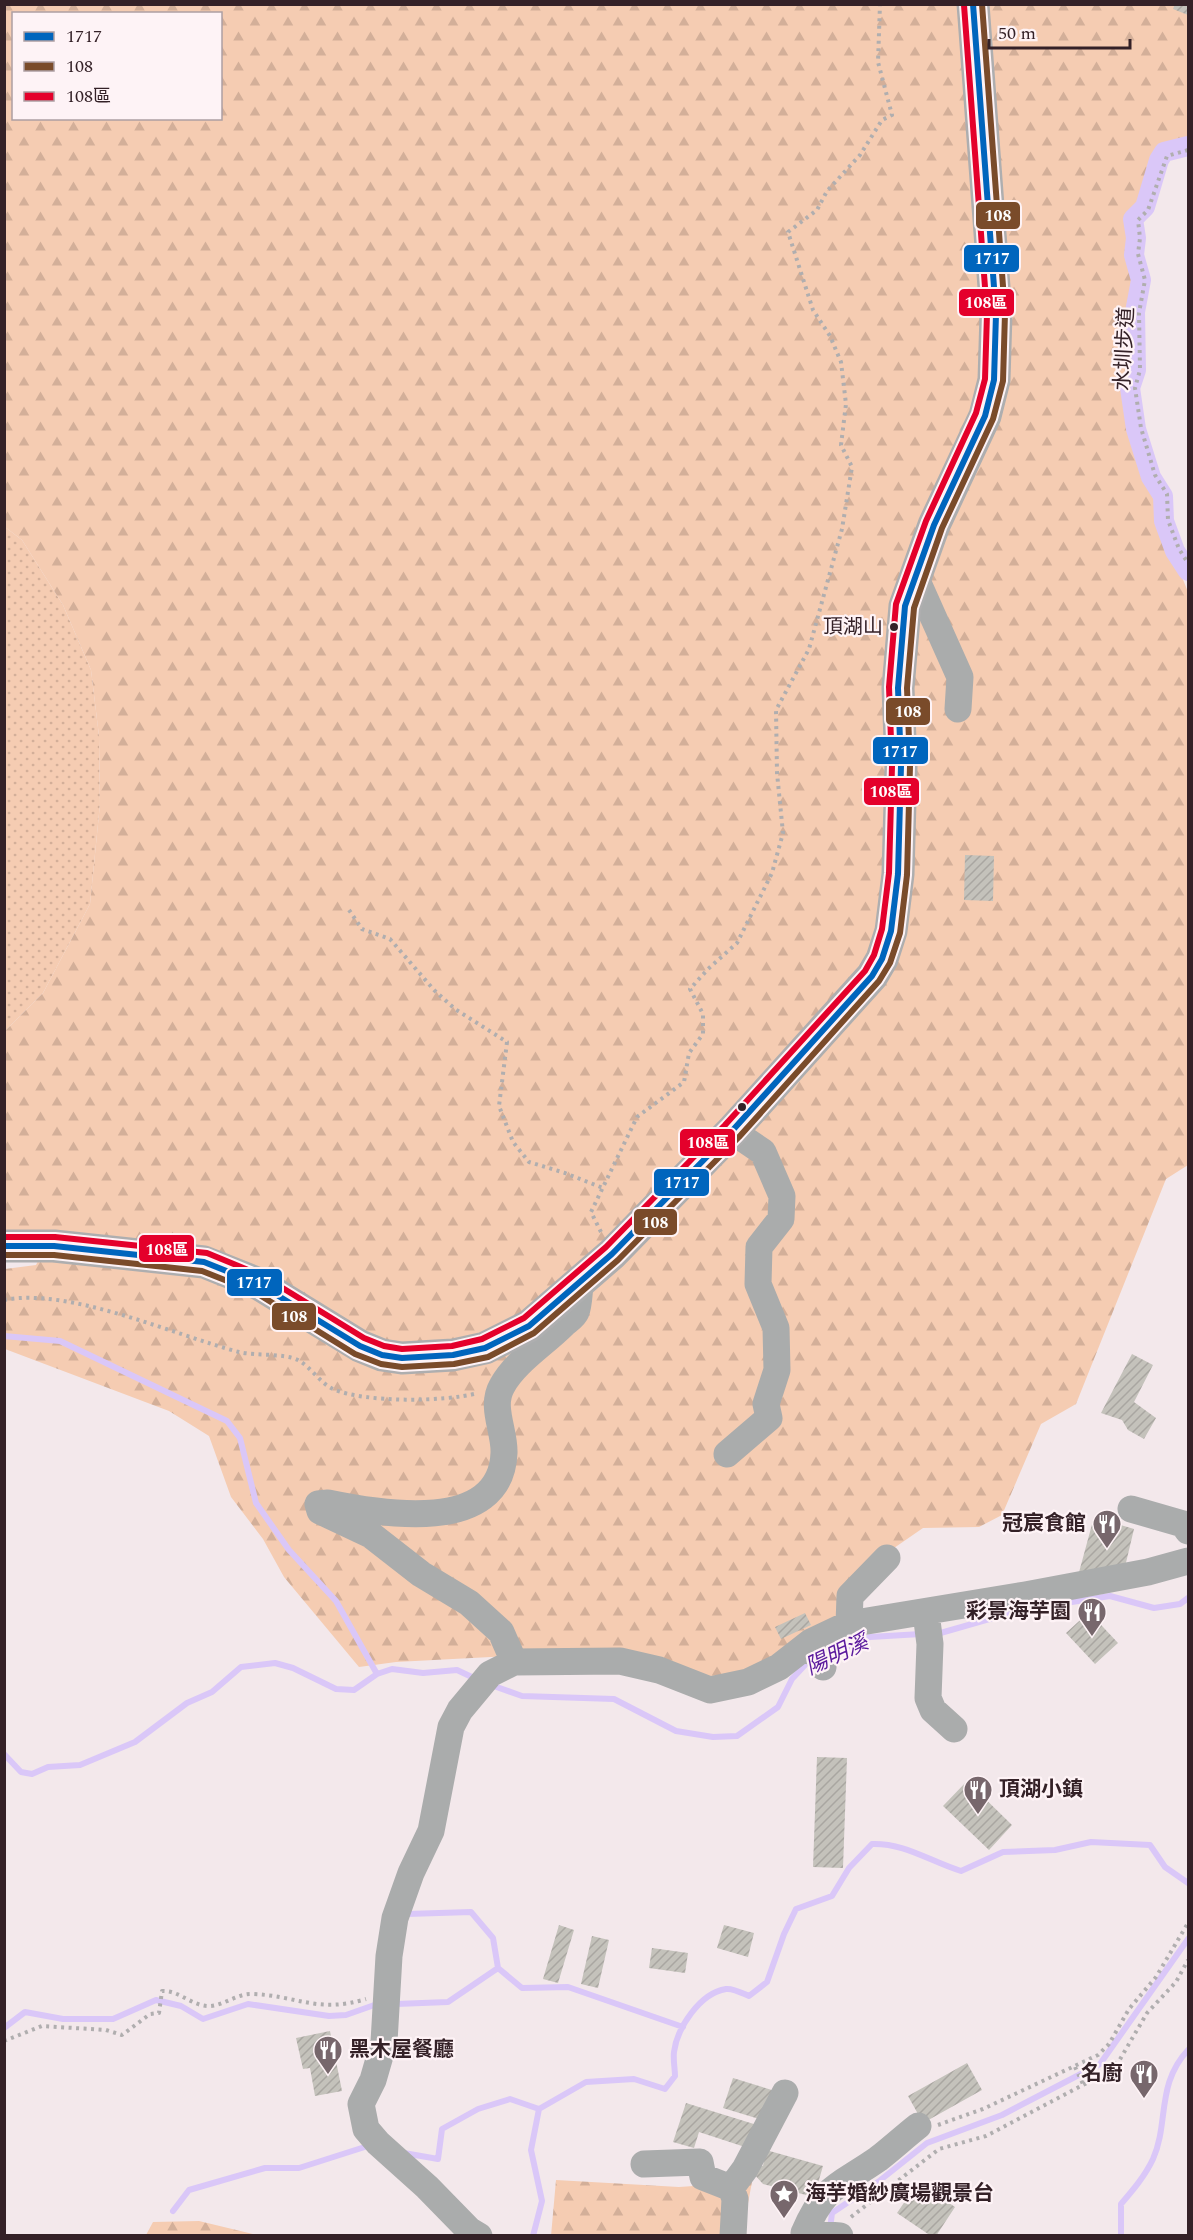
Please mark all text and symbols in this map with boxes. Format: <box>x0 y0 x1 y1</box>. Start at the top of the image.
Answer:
legend <box>12 12 222 120</box>
scale bar <box>989 12 1130 50</box>
text: 50 m <box>998 20 1036 47</box>
text: 1717 <box>66 23 102 50</box>
text: 108 <box>66 53 93 80</box>
text: 108區 <box>66 83 111 110</box>
line badge: 108 <box>975 201 1021 230</box>
text: 108 <box>985 204 1011 228</box>
line badge: 1717 <box>963 244 1020 273</box>
text: 1717 <box>974 247 1010 271</box>
line badge: 108區 <box>958 288 1015 317</box>
text: 108區 <box>965 291 1007 315</box>
street label: 水圳步道 <box>1107 306 1143 392</box>
place label: 頂湖山 <box>823 612 883 642</box>
marker: 頂湖山 <box>888 621 900 633</box>
line badge: 108 <box>885 697 931 726</box>
text: 108 <box>895 700 921 724</box>
line badge: 1717 <box>872 736 929 765</box>
text: 1717 <box>882 740 918 764</box>
line badge: 108區 <box>863 777 920 806</box>
text: 108區 <box>870 780 912 804</box>
unlabelled marker <box>736 1101 748 1113</box>
line badge: 108區 <box>679 1128 736 1157</box>
text: 108區 <box>687 1131 729 1155</box>
line badge: 1717 <box>653 1168 710 1197</box>
text: 1717 <box>664 1171 700 1195</box>
line badge: 108 <box>633 1208 678 1236</box>
text: 108 <box>642 1211 668 1235</box>
line badge: 108區 <box>138 1234 195 1263</box>
text: 108區 <box>146 1238 188 1262</box>
line badge: 1717 <box>226 1268 283 1297</box>
text: 1717 <box>236 1271 272 1295</box>
line badge: 108 <box>271 1302 317 1331</box>
text: 108 <box>281 1305 307 1329</box>
place label: 冠宸食館 <box>1002 1508 1086 1540</box>
restaurant icon: 冠宸食館 <box>1091 1508 1123 1550</box>
place label: 彩景海芋園 <box>966 1596 1071 1628</box>
restaurant icon: 彩景海芋園 <box>1076 1596 1108 1638</box>
water label: 陽明溪 <box>800 1625 877 1684</box>
restaurant icon: 頂湖小鎮 <box>962 1774 994 1816</box>
place label: 頂湖小鎮 <box>999 1774 1083 1806</box>
restaurant icon: 黑木屋餐廳 <box>312 2034 344 2076</box>
place label: 黑木屋餐廳 <box>349 2034 454 2066</box>
place label: 名廚 <box>1081 2058 1123 2090</box>
restaurant icon: 名廚 <box>1128 2058 1160 2100</box>
place icon: 海芋婚紗廣場觀景台 <box>768 2178 800 2220</box>
place label: 海芋婚紗廣場觀景台 <box>805 2178 994 2210</box>

